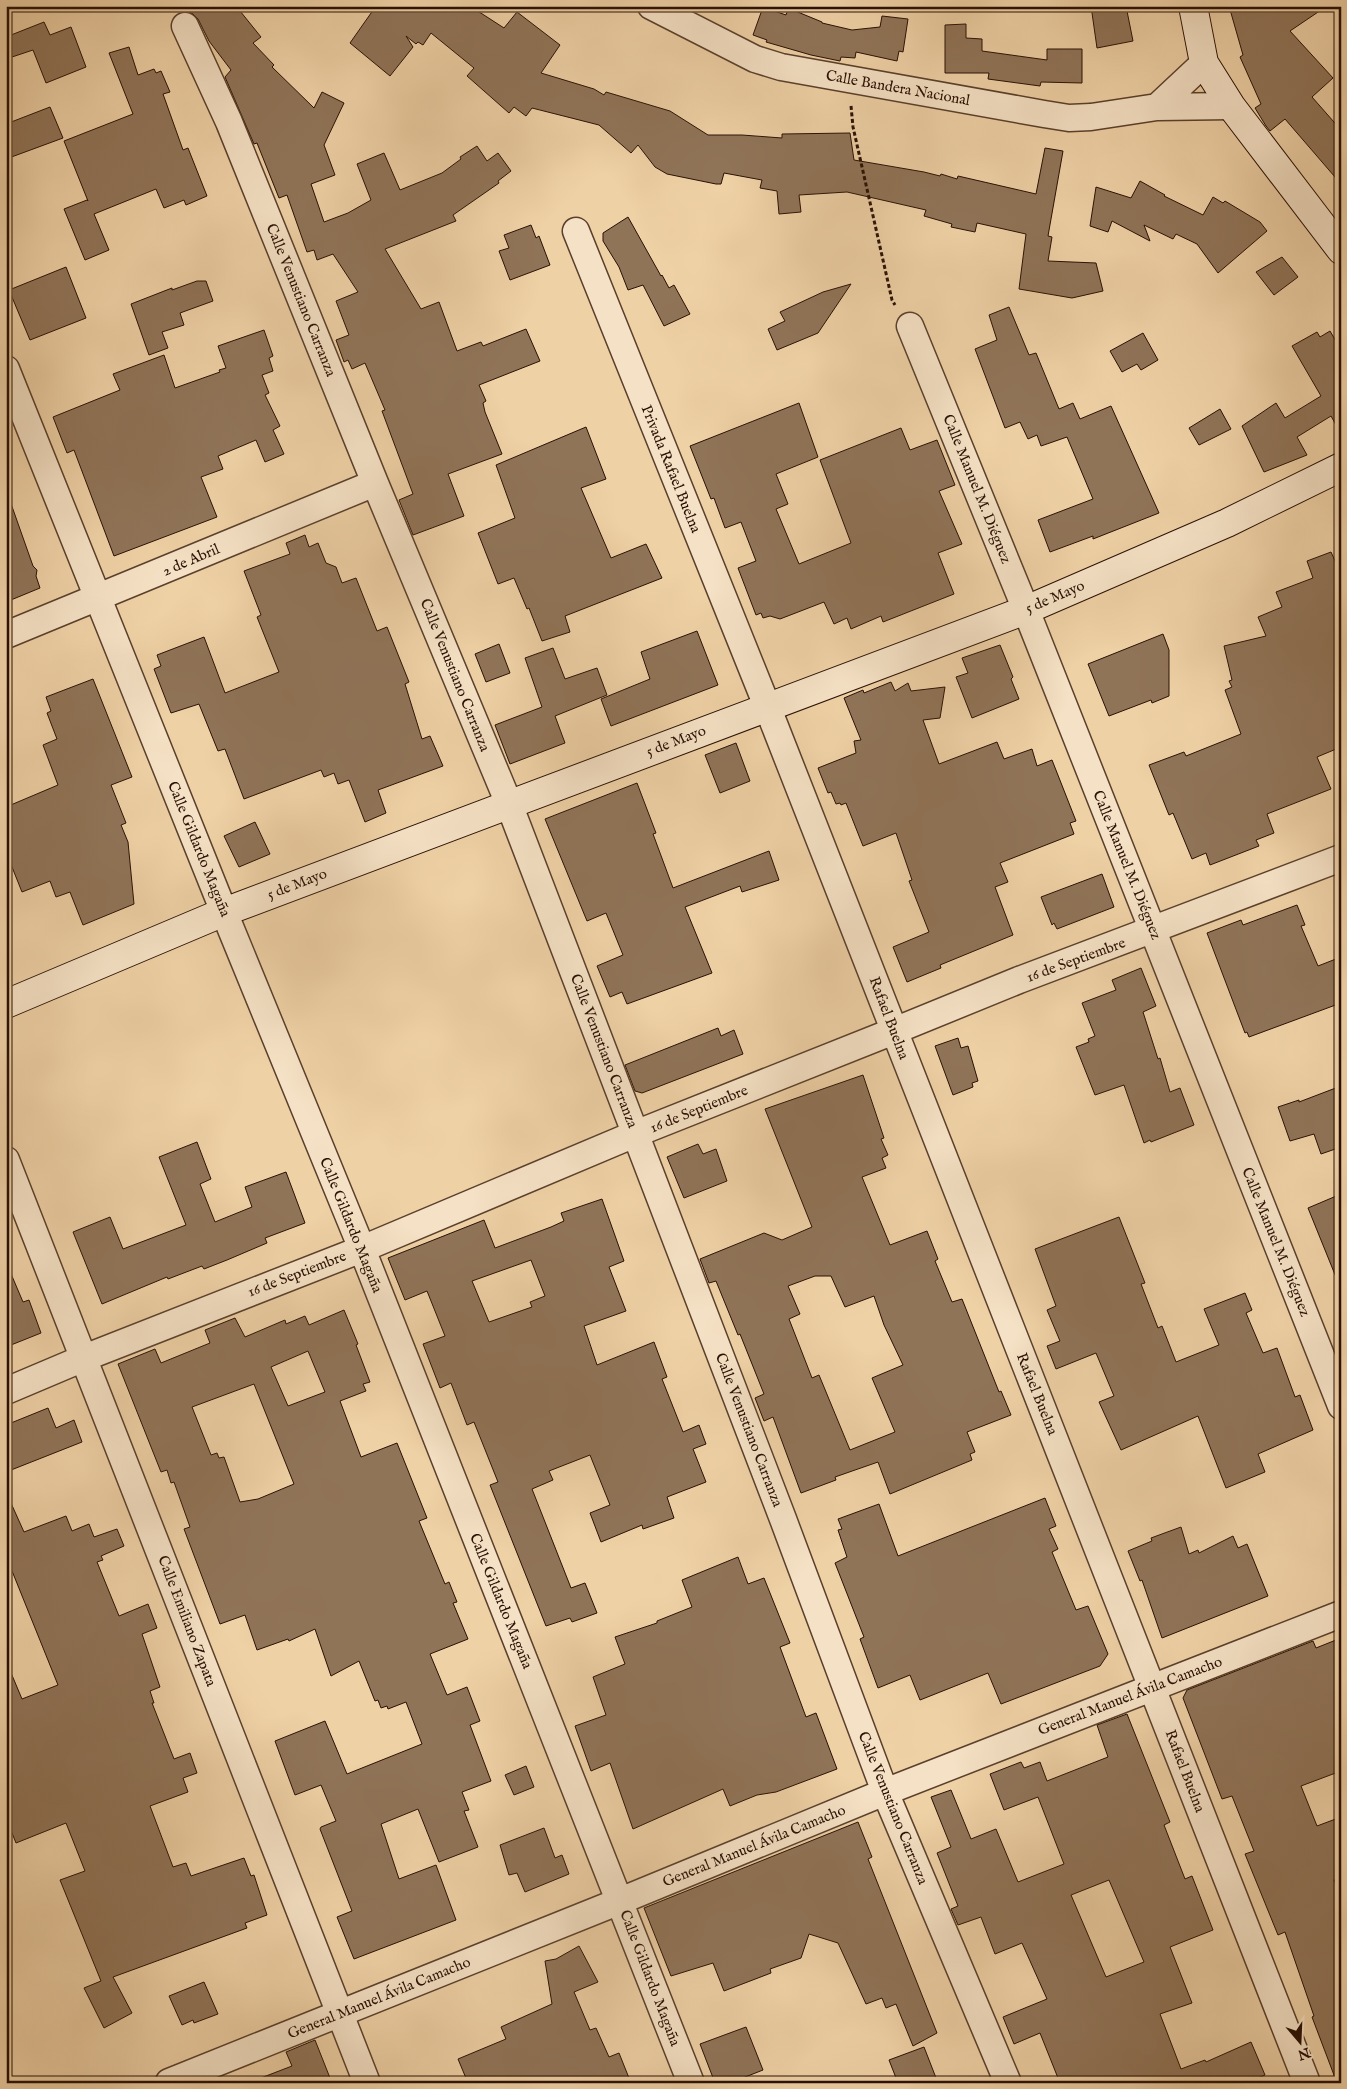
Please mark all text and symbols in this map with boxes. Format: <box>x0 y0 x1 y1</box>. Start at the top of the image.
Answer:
street label: Calle Bandera Nacional <box>824 66 972 110</box>
street label: Calle Venustiano Carranza <box>262 221 341 380</box>
street label: Privada Rafael Buelna <box>637 402 705 536</box>
street label: Calle Manuel M. Diéguez <box>938 412 1016 566</box>
street label: 2 de Abril <box>160 539 223 581</box>
street label: 5 de Mayo <box>1023 576 1087 618</box>
street label: Calle Venustiano Carranza <box>416 596 495 755</box>
street label: 5 de Mayo <box>643 721 709 761</box>
street label: Calle Gildardo Magaña <box>163 778 235 920</box>
street label: Calle Manuel M. Diéguez <box>1088 788 1166 942</box>
street label: 5 de Mayo <box>264 864 330 904</box>
street label: 16 de Septiembre <box>1024 933 1128 987</box>
street label: Calle Venustiano Carranza <box>566 971 642 1131</box>
street label: Rafael Buelna <box>865 974 914 1063</box>
street label: 16 de Septiembre <box>647 1081 751 1137</box>
street label: Calle Gildardo Magaña <box>315 1154 387 1296</box>
street label: Calle Manuel M. Diéguez <box>1237 1165 1315 1319</box>
street label: 16 de Septiembre <box>245 1246 349 1301</box>
street label: Calle Venustiano Carranza <box>711 1350 787 1510</box>
street label: Rafael Buelna <box>1012 1350 1062 1438</box>
street label: Calle Gildardo Magaña <box>465 1530 537 1672</box>
street label: Calle Emiliano Zapata <box>153 1553 221 1690</box>
street label: General Manuel Ávila Camacho <box>1035 1652 1225 1740</box>
street label: Rafael Buelna <box>1161 1727 1210 1816</box>
street label: Calle Venustiano Carranza <box>854 1729 933 1888</box>
street label: General Manuel Ávila Camacho <box>660 1801 848 1891</box>
street label: Calle Gildardo Magaña <box>615 1907 685 2049</box>
street label: General Manuel Ávila Camacho <box>285 1953 473 2043</box>
north arrow <box>1274 2016 1324 2066</box>
text: N <box>1295 2043 1314 2064</box>

